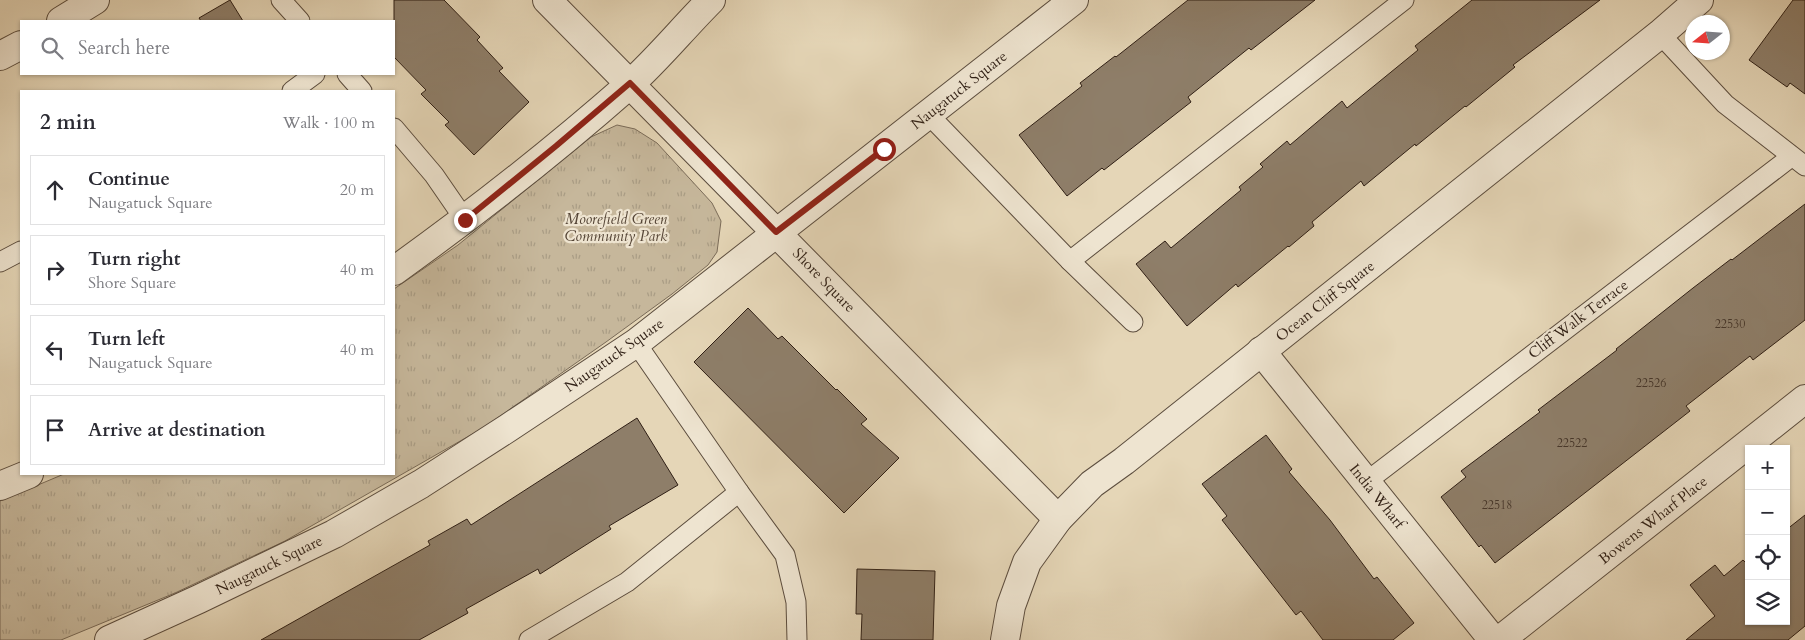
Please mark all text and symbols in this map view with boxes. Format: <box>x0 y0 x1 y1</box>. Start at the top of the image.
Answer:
north arrow <box>1685 15 1730 60</box>
search box <box>20 20 395 75</box>
icon: search <box>38 34 66 62</box>
text: Search here <box>78 35 170 61</box>
street label: Naugatuck Square <box>907 46 1011 134</box>
text: 2 min <box>40 108 96 137</box>
text: Walk · 100 m <box>283 112 375 134</box>
route start <box>873 138 896 161</box>
text: Continue <box>88 166 170 192</box>
icon: ahead <box>41 176 69 204</box>
text: 20 m <box>340 179 374 201</box>
text: Naugatuck Square <box>88 192 213 214</box>
route end <box>454 209 477 232</box>
park label: Moorefield Green Community Park <box>564 209 668 246</box>
street label: Shore Square <box>788 243 860 317</box>
text: Turn right <box>88 246 180 272</box>
icon: right <box>41 256 69 284</box>
street label: Ocean Cliff Square <box>1271 256 1379 346</box>
text: 40 m <box>340 259 374 281</box>
text: Shore Square <box>88 272 176 294</box>
street label: Cliff Walk Terrace <box>1524 275 1632 363</box>
street label: Naugatuck Square <box>560 313 668 397</box>
house number: 22530 <box>1715 316 1745 332</box>
text: Turn left <box>88 326 165 352</box>
icon: left <box>41 336 69 364</box>
text: 40 m <box>340 339 374 361</box>
text: Naugatuck Square <box>88 352 213 374</box>
house number: 22526 <box>1636 375 1666 391</box>
icon: arrive <box>41 416 69 444</box>
text: Arrive at destination <box>88 417 265 443</box>
house number: 22522 <box>1557 435 1587 451</box>
map controls <box>1745 445 1790 625</box>
button: + <box>1745 445 1790 490</box>
street label: India Wharf <box>1345 460 1411 534</box>
street label: Bowens Wharf Place <box>1594 471 1712 569</box>
button: − <box>1745 490 1790 535</box>
house number: 22518 <box>1482 497 1512 513</box>
street label: Naugatuck Square <box>212 530 326 600</box>
button: locate <box>1745 535 1790 580</box>
button: layers <box>1745 580 1790 625</box>

